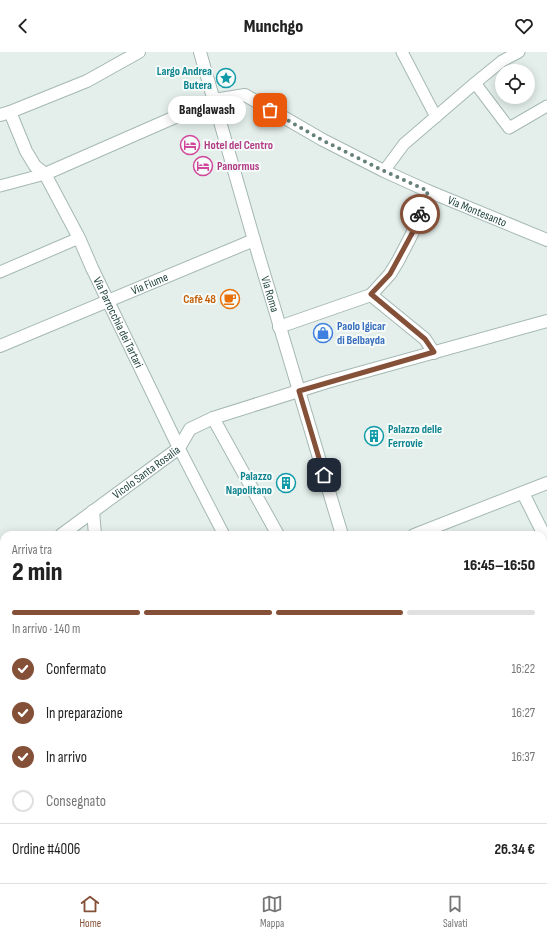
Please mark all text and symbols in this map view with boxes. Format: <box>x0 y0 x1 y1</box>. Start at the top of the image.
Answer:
icon: back <box>12 15 34 37</box>
icon: heart <box>513 15 535 37</box>
text: Munchgo <box>244 16 303 37</box>
place label: Largo Andrea Butera <box>157 64 212 93</box>
map controls <box>495 64 535 104</box>
button: locate <box>495 64 535 104</box>
place icon: Largo Andrea Butera <box>215 67 237 89</box>
pin <box>253 93 287 127</box>
callout: Banglawash <box>168 96 246 124</box>
icon: bag <box>259 99 281 121</box>
text: Banglawash <box>179 102 235 118</box>
hotel icon: Hotel del Centro <box>179 134 201 156</box>
place label: Hotel del Centro <box>204 138 273 153</box>
hotel icon: Panormus <box>192 155 214 177</box>
place label: Panormus <box>217 159 260 174</box>
street label: Via Montesanto <box>445 192 509 230</box>
courier <box>400 194 440 234</box>
icon: bike <box>409 203 431 225</box>
street label: Via Fiume <box>129 269 170 298</box>
street label: Via Parrocchia dei Tartari <box>90 274 147 370</box>
street label: Via Roma <box>258 274 283 314</box>
cafe icon: Cafè 48 <box>219 288 241 310</box>
place label: Cafè 48 <box>183 292 216 307</box>
place label: Paolo Igicar di Belbayda <box>337 319 386 348</box>
shop icon: Paolo Igicar di Belbayda <box>312 322 334 344</box>
place label: Palazzo delle Ferrovie <box>388 422 442 451</box>
building icon: Palazzo delle Ferrovie <box>363 425 385 447</box>
street label: Vicolo Santa Rosalia <box>110 442 183 502</box>
pin <box>307 458 341 492</box>
icon: home <box>313 464 335 486</box>
place label: Palazzo Napolitano <box>226 469 272 498</box>
building icon: Palazzo Napolitano <box>275 472 297 494</box>
text: Arriva tra <box>12 542 52 558</box>
text: 16:45–16:50 <box>464 556 535 575</box>
text: 2 min <box>12 557 62 588</box>
text: In arrivo · 140 m <box>12 621 80 637</box>
icon: check <box>12 658 34 680</box>
text: Confermato <box>46 660 106 679</box>
text: 16:22 <box>512 661 535 677</box>
icon: check <box>12 702 34 724</box>
text: In preparazione <box>46 704 123 723</box>
text: 16:27 <box>512 705 535 721</box>
icon: check <box>12 746 34 768</box>
text: In arrivo <box>46 748 87 767</box>
text: 16:37 <box>512 749 535 765</box>
text: Consegnato <box>46 792 106 811</box>
text: Ordine #4006 <box>12 840 80 859</box>
text: 26.34 € <box>494 840 535 859</box>
tab: Home <box>79 893 101 930</box>
tab: Mappa <box>260 893 284 930</box>
tab: Salvati <box>443 893 468 930</box>

